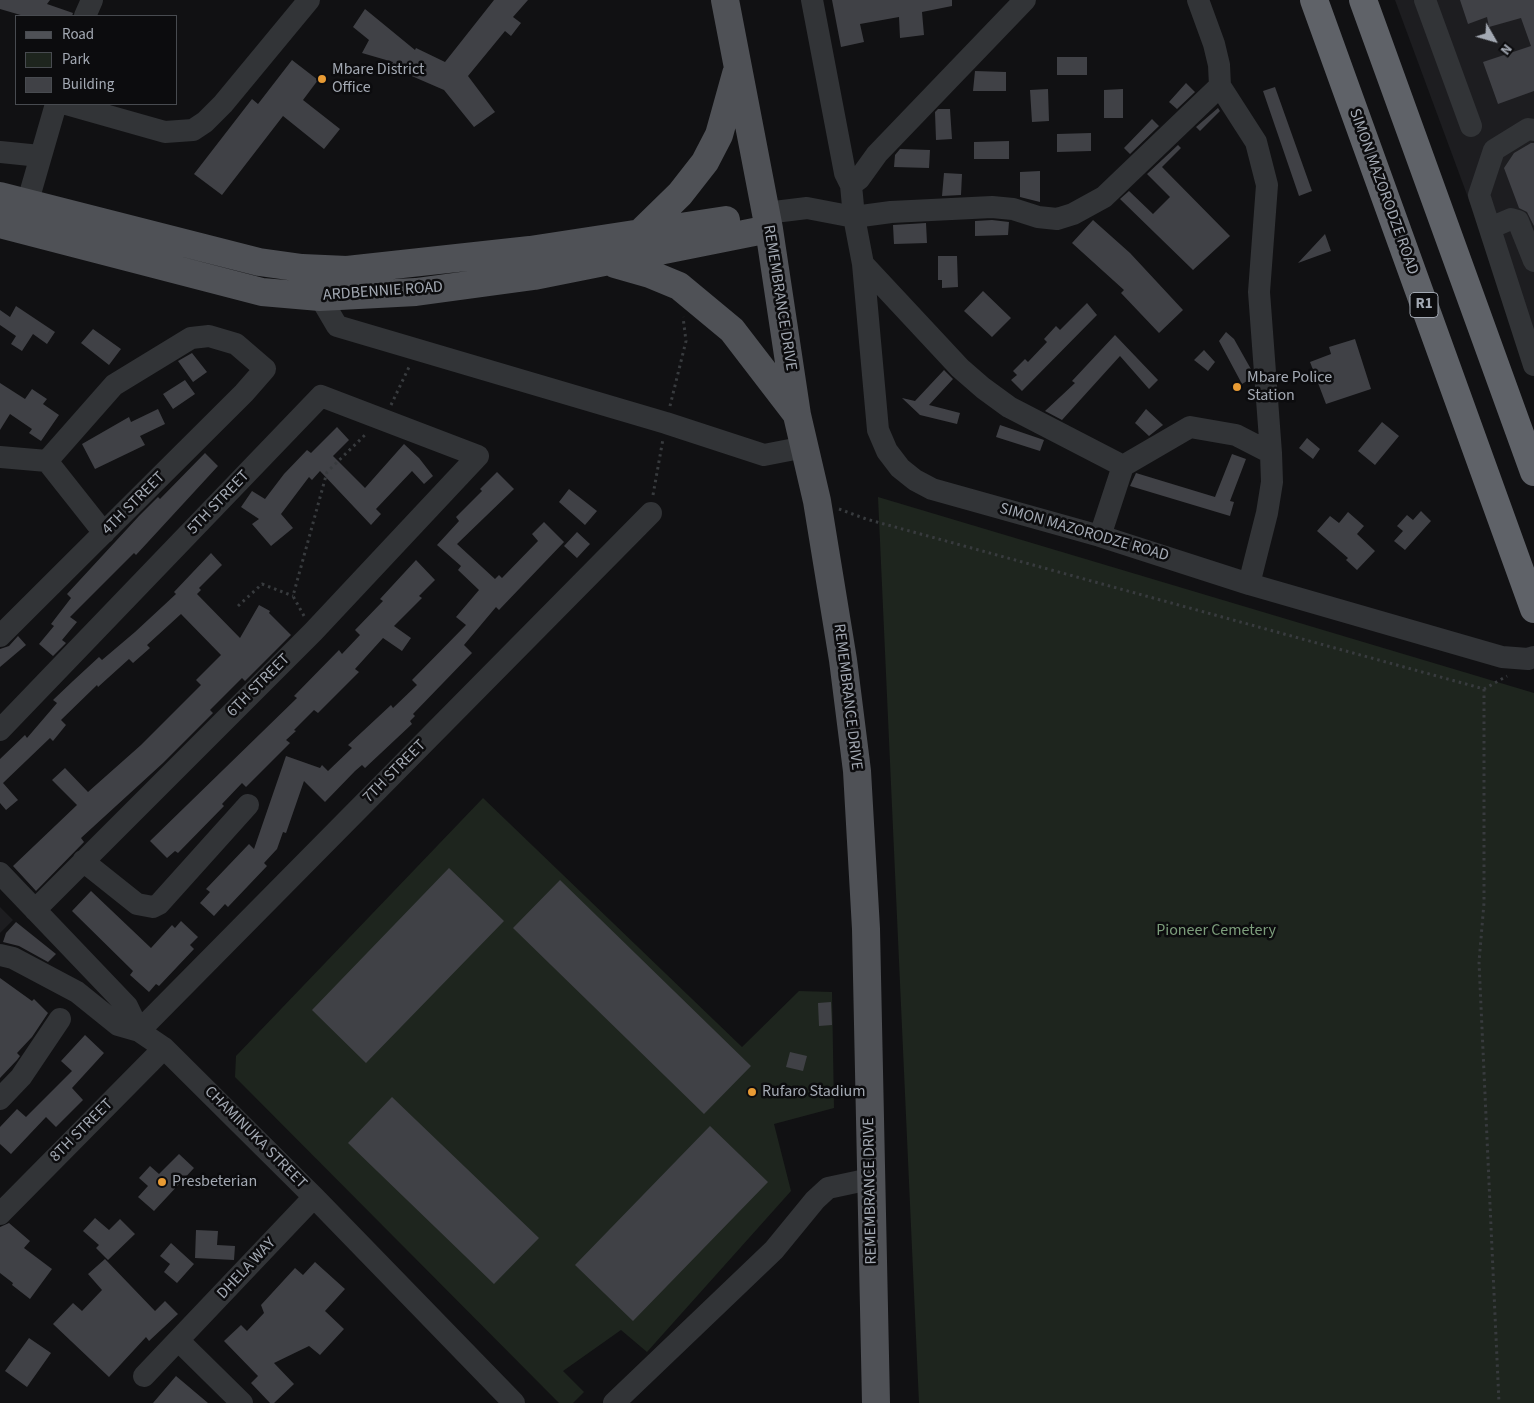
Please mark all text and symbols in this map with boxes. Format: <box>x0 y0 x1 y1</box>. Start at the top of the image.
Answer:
legend <box>15 15 178 105</box>
north arrow <box>1469 15 1519 65</box>
text: Road <box>62 24 94 45</box>
text: N <box>1495 39 1517 59</box>
text: Park <box>62 49 90 70</box>
place label: Mbare District Office <box>332 60 424 98</box>
marker: Mbare District Office <box>316 73 328 85</box>
text: Building <box>62 74 114 95</box>
street label: SIMON MAZORODZE ROAD <box>1344 106 1422 278</box>
street label: REMEMBRANCE DRIVE <box>758 224 800 372</box>
street label: ARDBENNIE ROAD <box>322 278 444 306</box>
road number: R1 <box>1410 292 1438 318</box>
place label: Mbare Police Station <box>1247 368 1332 406</box>
marker: Mbare Police Station <box>1231 381 1243 393</box>
street label: 5TH STREET <box>184 467 254 539</box>
street label: 4TH STREET <box>98 468 170 540</box>
street label: SIMON MAZORODZE ROAD <box>997 500 1171 566</box>
street label: REMEMBRANCE DRIVE <box>828 623 866 771</box>
street label: 6TH STREET <box>223 650 295 722</box>
street label: 7TH STREET <box>359 736 431 808</box>
park label: Pioneer Cemetery <box>1156 921 1276 941</box>
place label: Rufaro Stadium <box>762 1082 866 1102</box>
street label: CHAMINUKA STREET <box>200 1083 310 1193</box>
marker: Rufaro Stadium <box>746 1086 758 1098</box>
street label: 8TH STREET <box>46 1095 118 1167</box>
street label: REMEMBRANCE DRIVE <box>860 1117 882 1265</box>
place label: Presbeterian <box>172 1172 257 1192</box>
marker: Presbeterian <box>156 1176 168 1188</box>
street label: DHELA WAY <box>214 1234 280 1304</box>

